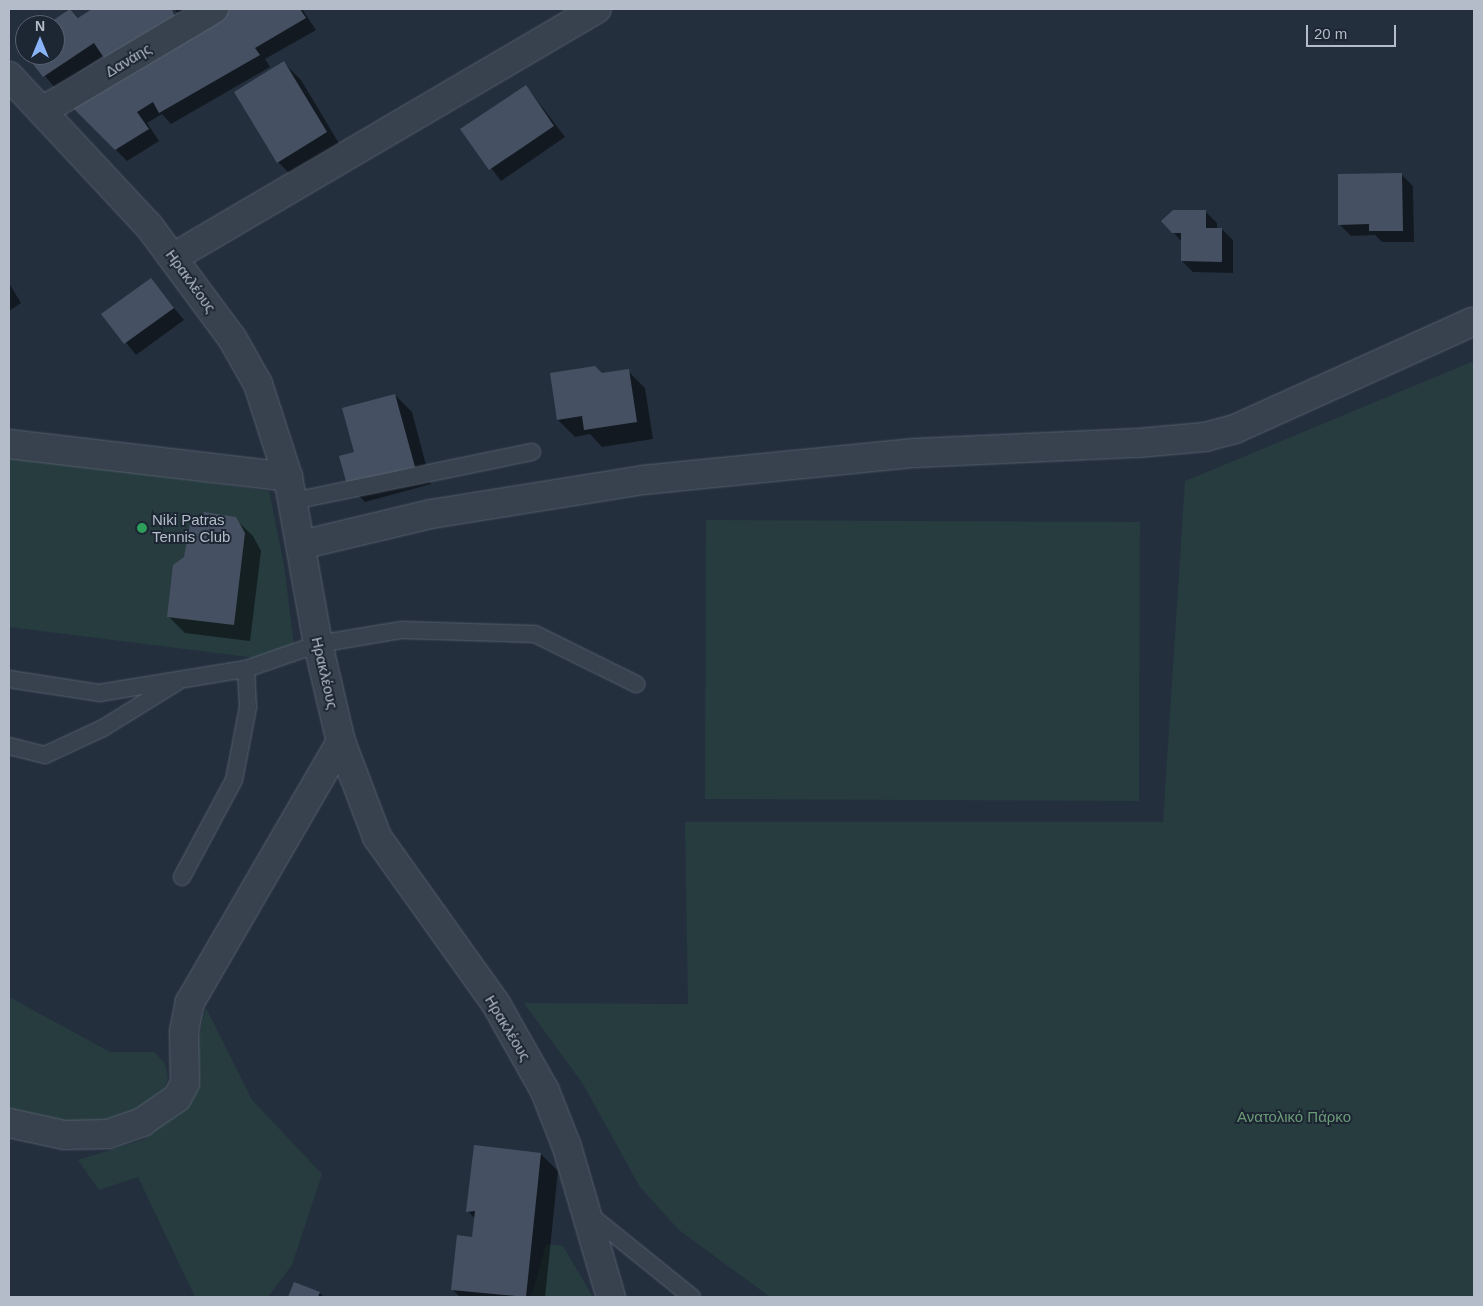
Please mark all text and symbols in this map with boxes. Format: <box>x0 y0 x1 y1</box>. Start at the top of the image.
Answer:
north arrow <box>15 15 65 65</box>
scale bar <box>1308 15 1398 47</box>
text: N <box>35 18 45 34</box>
text: 20 m <box>1314 25 1347 42</box>
street label: Δανάης <box>102 39 154 81</box>
street label: Ηρακλέους <box>162 246 220 316</box>
place label: Niki Patras Tennis Club <box>152 510 230 545</box>
marker: Niki Patras Tennis Club <box>136 522 148 534</box>
street label: Ηρακλέους <box>308 635 342 711</box>
street label: Ηρακλέους <box>481 992 535 1064</box>
park label: Ανατολικό Πάρκο <box>1237 1108 1351 1126</box>

